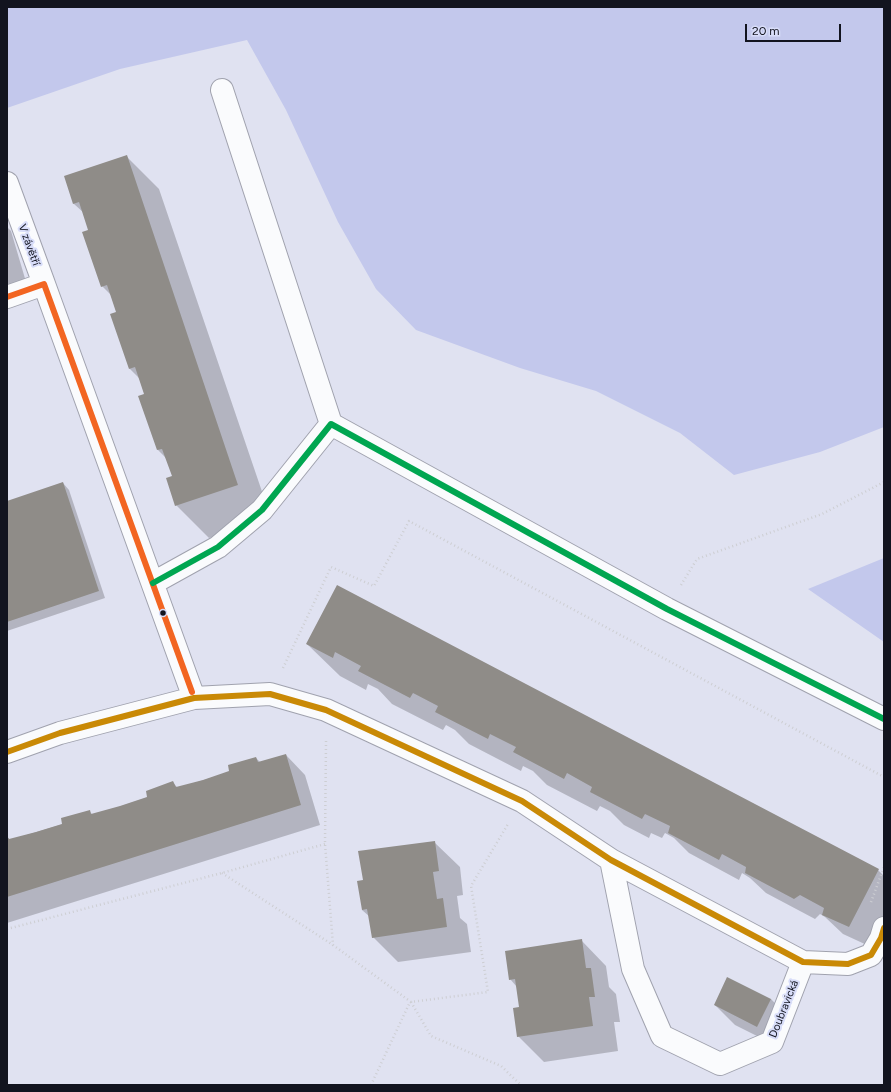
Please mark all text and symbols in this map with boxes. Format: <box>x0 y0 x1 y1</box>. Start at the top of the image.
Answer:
scale bar <box>747 16 843 42</box>
text: 20 m <box>752 24 780 38</box>
street label: V závětří <box>15 222 43 268</box>
unlabelled marker <box>158 608 168 618</box>
street label: Doubravická <box>766 978 802 1040</box>

